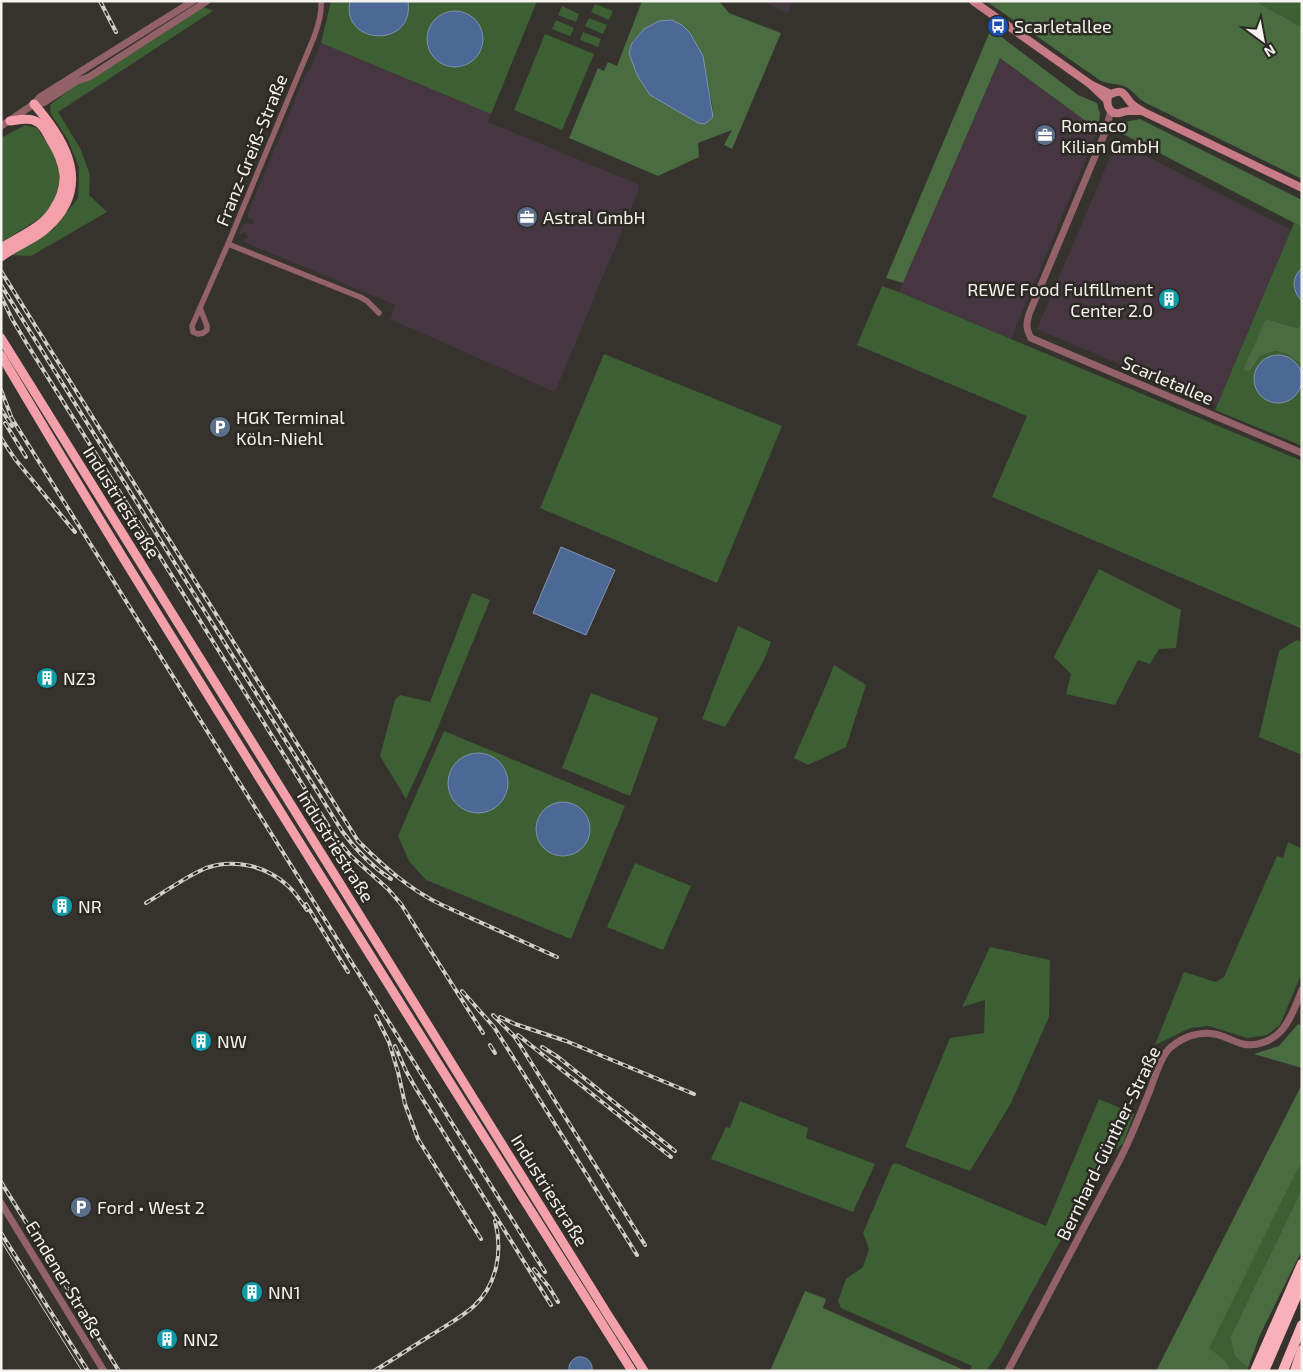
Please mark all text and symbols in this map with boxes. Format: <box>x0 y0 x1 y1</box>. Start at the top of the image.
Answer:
bus stop icon: Scarletallee <box>986 14 1010 38</box>
place label: Scarletallee <box>1014 15 1112 37</box>
north arrow <box>1238 15 1288 65</box>
text: N <box>1261 42 1279 61</box>
street label: Franz-Greiß-Straße <box>210 71 292 229</box>
place label: Romaco Kilian GmbH <box>1061 114 1160 157</box>
office icon: Romaco Kilian GmbH <box>1033 123 1057 147</box>
office icon: Astral GmbH <box>515 205 539 229</box>
place label: Astral GmbH <box>543 206 646 228</box>
place label: REWE Food Fulfillment Center 2.0 <box>967 278 1153 321</box>
building icon: REWE Food Fulfillment Center 2.0 <box>1157 287 1181 311</box>
street label: Scarletallee <box>1119 351 1217 409</box>
place label: HGK Terminal Köln-Niehl <box>236 406 345 449</box>
parking icon: HGK Terminal Köln-Niehl <box>208 415 232 439</box>
street label: Industriestraße <box>79 442 165 562</box>
building icon: NZ3 <box>35 666 59 690</box>
place label: NZ3 <box>63 667 96 689</box>
street label: Industriestraße <box>293 786 379 906</box>
building icon: NR <box>50 894 74 918</box>
place label: NR <box>78 895 102 917</box>
building icon: NW <box>189 1029 213 1053</box>
place label: NW <box>217 1030 247 1052</box>
street label: Bernhard-Günther-Straße <box>1051 1042 1165 1244</box>
street label: Industriestraße <box>507 1130 593 1250</box>
parking icon: Ford • West 2 <box>69 1195 93 1219</box>
place label: Ford • West 2 <box>97 1196 205 1218</box>
street label: Emdener Straße <box>21 1217 109 1341</box>
building icon: NN1 <box>240 1280 264 1304</box>
place label: NN1 <box>268 1281 301 1303</box>
building icon: NN2 <box>155 1327 179 1351</box>
place label: NN2 <box>183 1328 219 1350</box>

